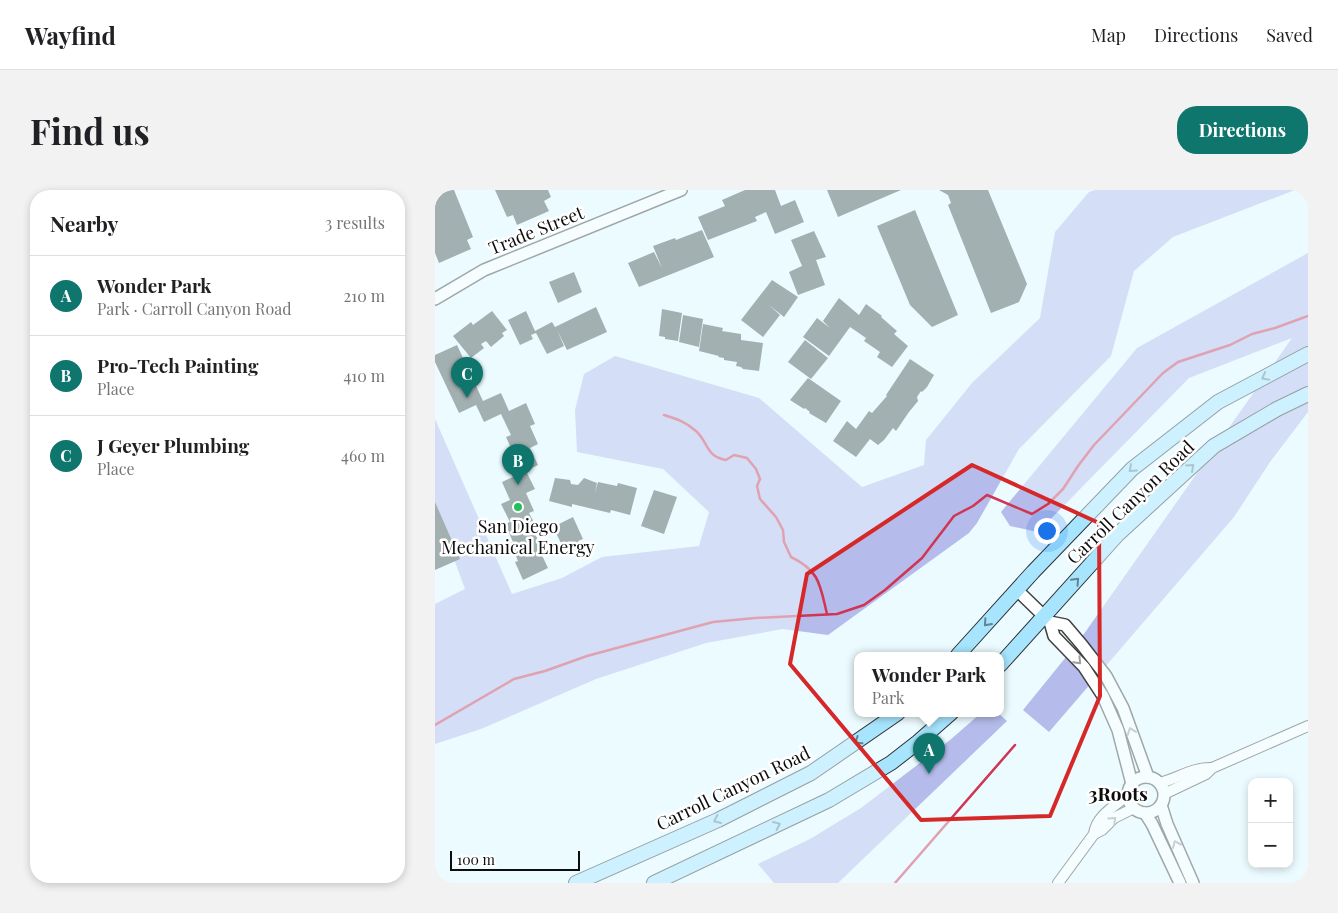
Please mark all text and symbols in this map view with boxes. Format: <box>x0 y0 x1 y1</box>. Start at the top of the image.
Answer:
text: Wayfind <box>25 19 116 51</box>
text: Map <box>1091 23 1126 47</box>
text: Directions <box>1154 23 1238 47</box>
text: Saved <box>1266 23 1313 47</box>
button: Directions <box>1177 106 1308 154</box>
text: Find us <box>30 107 150 154</box>
street label: Trade Street <box>485 200 588 260</box>
text: Nearby <box>50 209 119 237</box>
text: 3 results <box>325 212 385 233</box>
text: Wonder Park <box>97 272 212 298</box>
text: A <box>61 285 71 306</box>
text: 210 m <box>344 285 385 306</box>
text: Park · Carroll Canyon Road <box>97 298 291 319</box>
text: Pro-Tech Painting <box>97 352 258 378</box>
pin: C <box>451 357 483 398</box>
text: B <box>61 365 71 386</box>
text: 410 m <box>343 365 385 386</box>
one-way arrow <box>1261 370 1270 380</box>
text: Place <box>97 378 135 399</box>
text: J Geyer Plumbing <box>97 432 249 458</box>
street label: Carroll Canyon Road <box>1061 435 1199 569</box>
pin: B <box>502 444 534 485</box>
text: C <box>60 445 72 466</box>
text: 460 m <box>341 445 385 466</box>
text: Place <box>97 458 135 479</box>
one-way arrow <box>1129 463 1138 472</box>
one-way arrow <box>1186 463 1195 472</box>
marker: San Diego Mechanical Energy <box>512 501 524 513</box>
place label: San Diego Mechanical Energy <box>441 514 595 559</box>
your location <box>1034 518 1060 544</box>
one-way arrow <box>1070 577 1079 586</box>
one-way arrow <box>984 617 993 626</box>
popup <box>854 652 1004 717</box>
one-way arrow <box>1072 655 1081 664</box>
text: Wonder Park <box>872 661 986 687</box>
text: Park <box>872 687 905 708</box>
one-way arrow <box>1127 728 1137 736</box>
pin: A <box>913 733 945 774</box>
one-way arrow <box>854 735 864 744</box>
street label: Carroll Canyon Road <box>652 740 814 836</box>
map controls <box>1248 778 1293 868</box>
button: + <box>1248 778 1293 823</box>
district label: 3Roots <box>1088 780 1148 806</box>
one-way arrow <box>713 814 722 824</box>
one-way arrow <box>1108 817 1117 826</box>
one-way arrow <box>772 821 781 831</box>
button: − <box>1248 823 1293 868</box>
one-way arrow <box>1171 840 1182 849</box>
scale bar <box>450 848 580 871</box>
text: 100 m <box>457 850 495 869</box>

